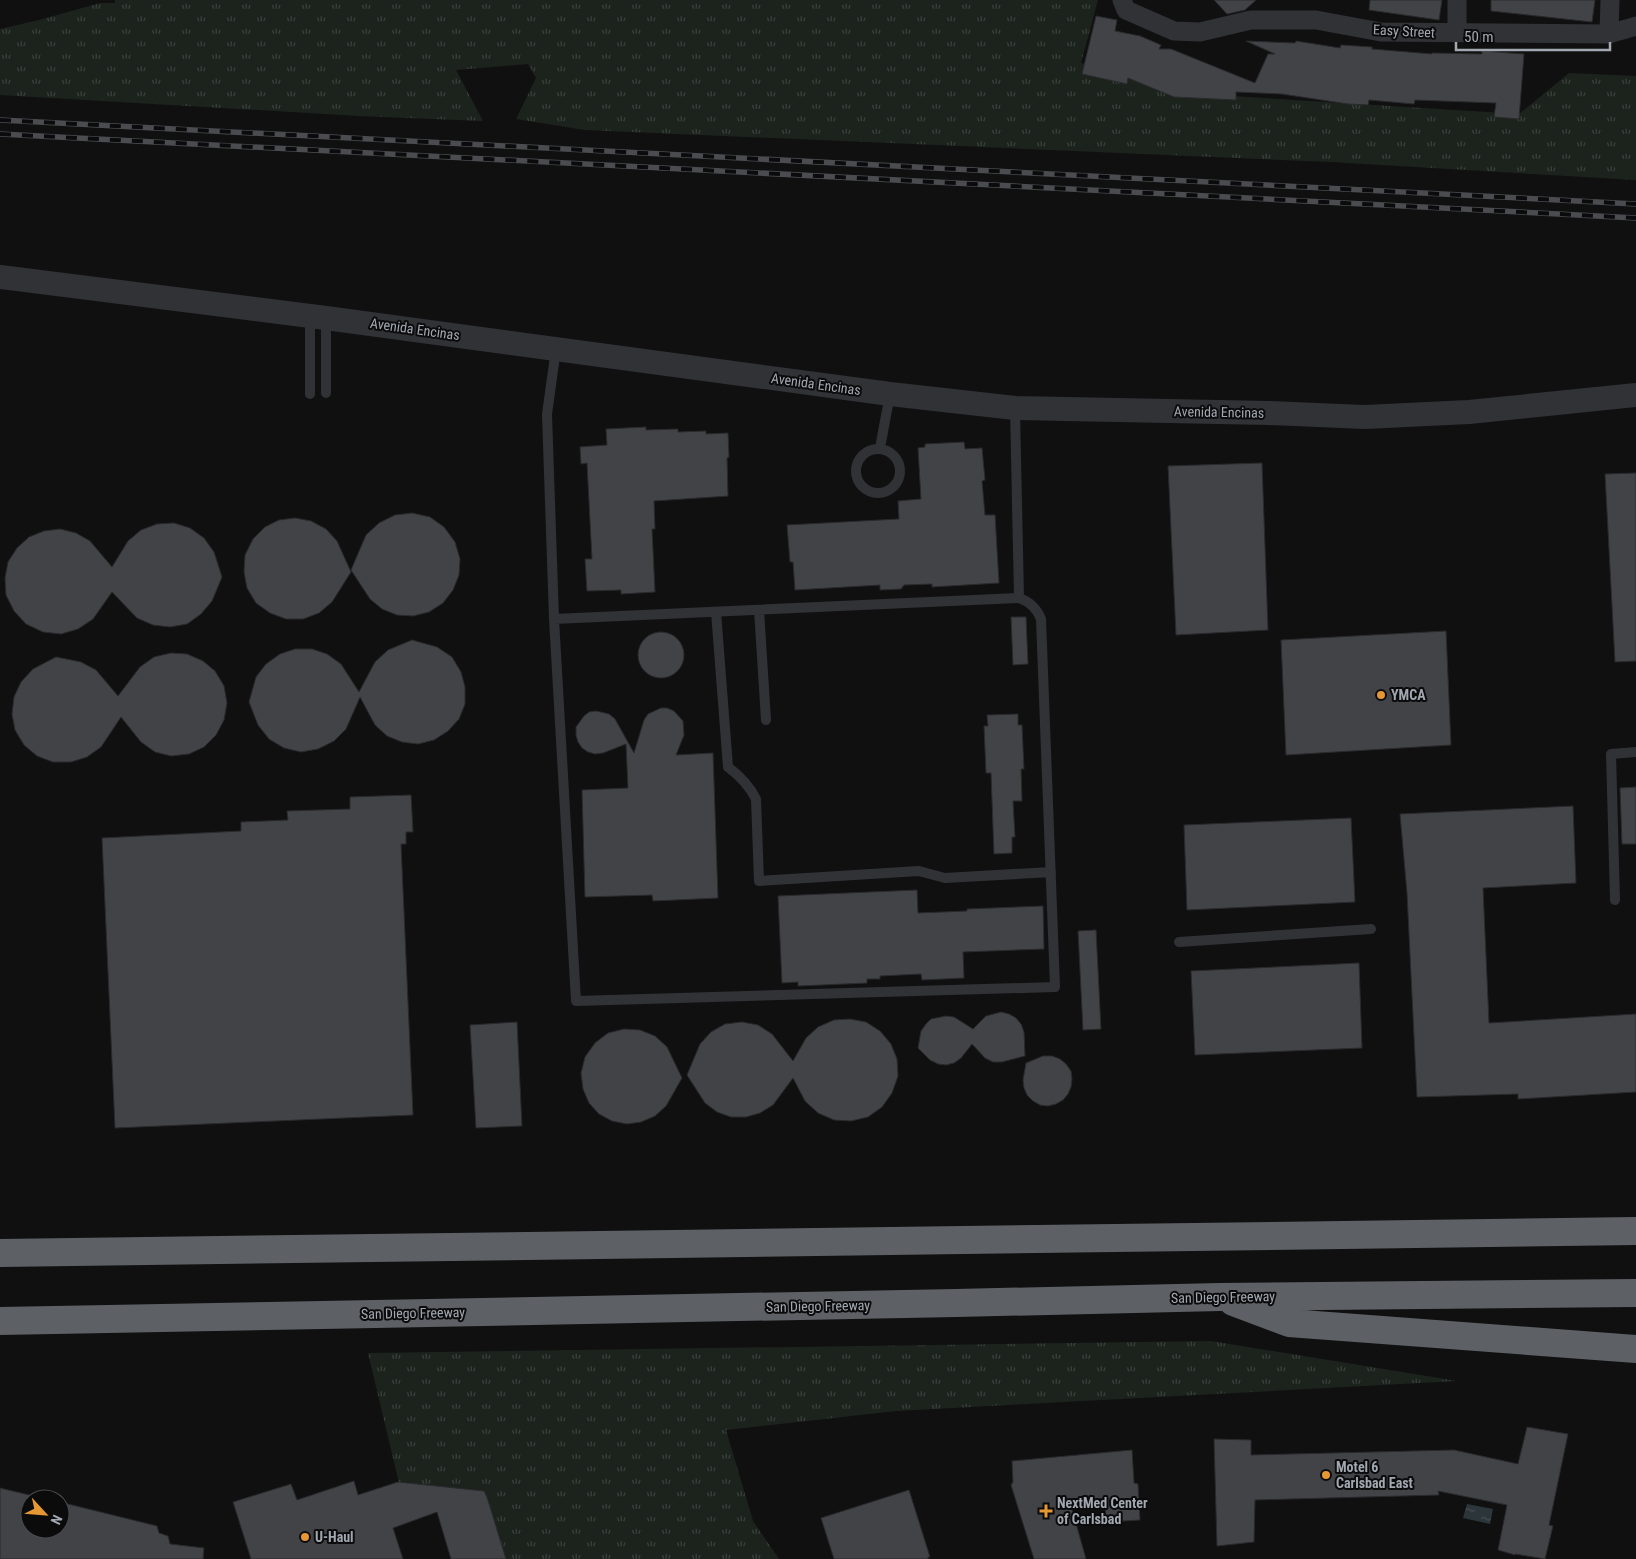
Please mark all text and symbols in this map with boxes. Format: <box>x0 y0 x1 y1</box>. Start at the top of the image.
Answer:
scale bar <box>1456 20 1610 52</box>
street label: Easy Street <box>1373 21 1435 41</box>
text: 50 m <box>1464 28 1494 46</box>
street label: Avenida Encinas <box>369 315 461 343</box>
street label: Avenida Encinas <box>770 370 862 398</box>
street label: Avenida Encinas <box>1174 403 1264 421</box>
place label: YMCA <box>1391 687 1426 703</box>
marker: YMCA <box>1375 689 1387 701</box>
street label: San Diego Freeway <box>1171 1288 1275 1306</box>
street label: San Diego Freeway <box>766 1297 870 1315</box>
street label: San Diego Freeway <box>361 1304 465 1322</box>
place label: Motel 6 Carlsbad East <box>1336 1459 1413 1491</box>
marker: Motel 6 Carlsbad East <box>1320 1469 1332 1481</box>
north arrow <box>20 1489 70 1539</box>
place label: NextMed Center of Carlsbad <box>1057 1495 1148 1527</box>
marker: NextMed Center of Carlsbad <box>1039 1504 1053 1518</box>
text: N <box>48 1512 66 1527</box>
place label: U-Haul <box>315 1529 354 1545</box>
marker: U-Haul <box>299 1531 311 1543</box>

